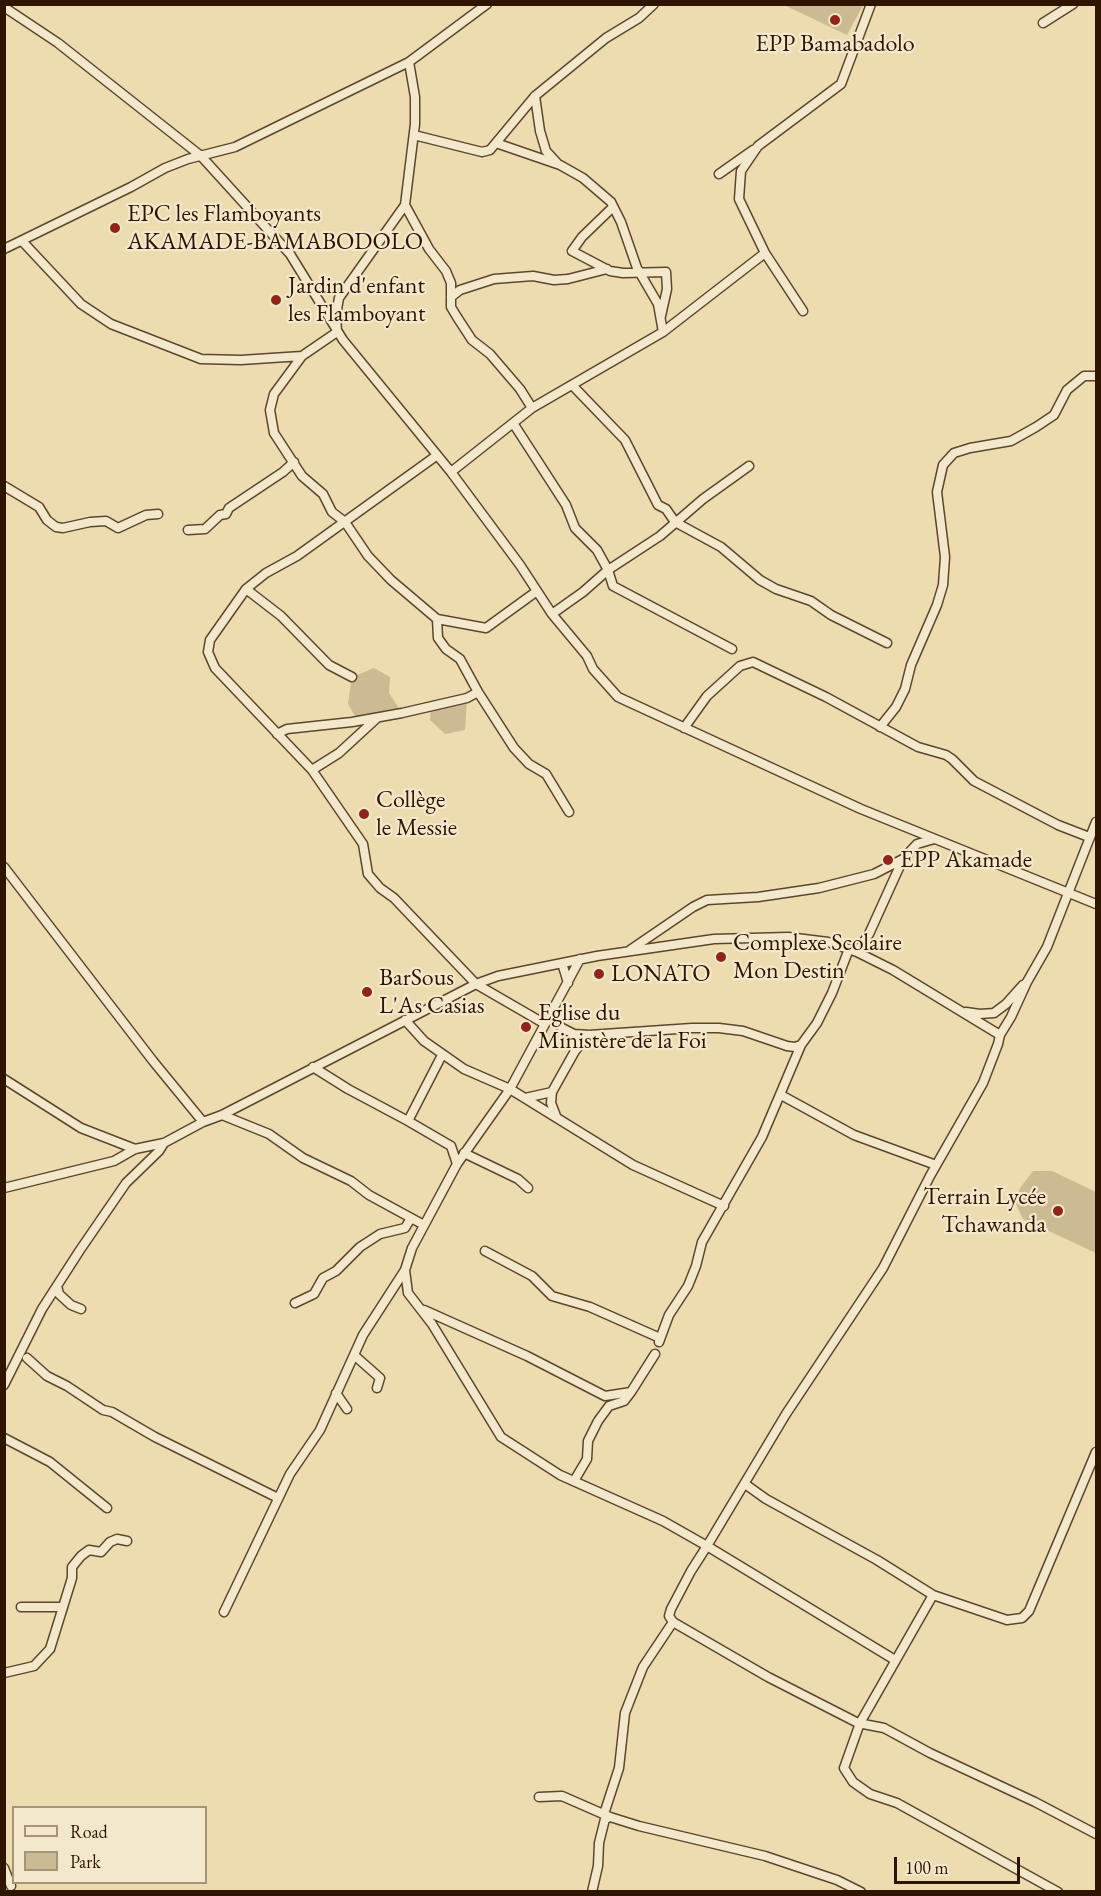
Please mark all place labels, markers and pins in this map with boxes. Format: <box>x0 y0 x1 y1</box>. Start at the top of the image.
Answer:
marker: EPP Bamabadolo <box>828 13 842 27</box>
place label: EPP Bamabadolo <box>755 30 915 58</box>
place label: EPC les Flamboyants AKAMADE-BAMABODOLO <box>127 200 423 256</box>
marker: EPC les Flamboyants AKAMADE-BAMABODOLO <box>108 221 122 235</box>
place label: Jardin d'enfant les Flamboyant <box>288 272 426 328</box>
marker: Jardin d'enfant les Flamboyant <box>269 293 283 307</box>
place label: Collège le Messie <box>376 786 457 842</box>
marker: Collège le Messie <box>357 807 371 821</box>
place label: EPP Akamade <box>900 846 1032 874</box>
marker: EPP Akamade <box>881 853 895 867</box>
place label: Complexe Scolaire Mon Destin <box>733 929 902 985</box>
marker: Complexe Scolaire Mon Destin <box>714 950 728 964</box>
place label: LONATO <box>611 960 711 988</box>
place label: BarSous L'As Casias <box>379 964 485 1020</box>
marker: LONATO <box>592 967 606 981</box>
marker: BarSous L'As Casias <box>360 985 374 999</box>
place label: Eglise du Ministère de la Foi <box>538 999 707 1055</box>
marker: Eglise du Ministère de la Foi <box>519 1020 533 1034</box>
place label: Terrain Lycée Tchawanda <box>924 1183 1046 1239</box>
marker: Terrain Lycée Tchawanda <box>1051 1204 1065 1218</box>

